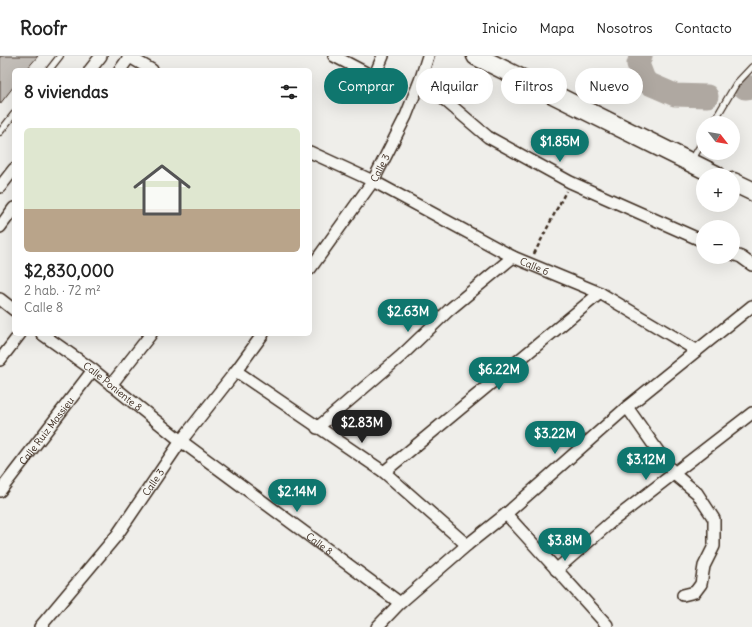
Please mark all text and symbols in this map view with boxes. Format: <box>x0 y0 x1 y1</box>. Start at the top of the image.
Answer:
text: Roofr <box>20 16 67 40</box>
text: Inicio <box>482 19 517 37</box>
text: Mapa <box>539 19 575 37</box>
text: Nosotros <box>597 19 653 37</box>
text: Contacto <box>675 19 732 37</box>
chip: Comprar <box>324 68 408 104</box>
chip: Alquilar <box>416 68 493 104</box>
chip: Filtros <box>501 68 567 104</box>
chip: Nuevo <box>575 68 643 104</box>
text: 8 viviendas <box>24 81 108 103</box>
icon: filters <box>278 81 300 103</box>
north arrow <box>696 116 740 160</box>
map controls <box>696 116 740 264</box>
pin: $1.85M <box>527 129 593 163</box>
text: $1.85M <box>540 133 580 150</box>
street label: Calle 3 <box>367 151 392 184</box>
icon: home <box>126 154 198 226</box>
button: + <box>696 168 740 212</box>
button: − <box>696 220 740 264</box>
street label: Calle 6 <box>518 254 551 278</box>
text: $2,830,000 <box>24 260 114 282</box>
text: 2 hab. · 72 m² <box>24 282 101 299</box>
text: Calle 8 <box>24 299 63 316</box>
pin: $2.63M <box>375 299 441 333</box>
text: $2.63M <box>387 303 429 320</box>
pin: $6.22M <box>466 357 532 391</box>
street label: Calle Poniente 8 <box>81 359 145 414</box>
text: $6.22M <box>478 361 520 378</box>
street label: Calle Ruiz Massieu <box>16 394 77 467</box>
pin: $2.83M <box>329 410 395 444</box>
text: $2.83M <box>341 414 383 431</box>
pin: $3.22M <box>522 421 588 455</box>
text: $3.22M <box>534 425 576 442</box>
pin: $3.12M <box>613 447 679 481</box>
text: $3.12M <box>626 451 666 468</box>
street label: Calle 3 <box>139 466 167 498</box>
pin: $2.14M <box>264 479 330 513</box>
text: $2.14M <box>277 483 317 500</box>
pin: $3.8M <box>537 528 593 562</box>
street label: Calle 8 <box>304 529 336 558</box>
text: $3.8M <box>547 532 583 549</box>

